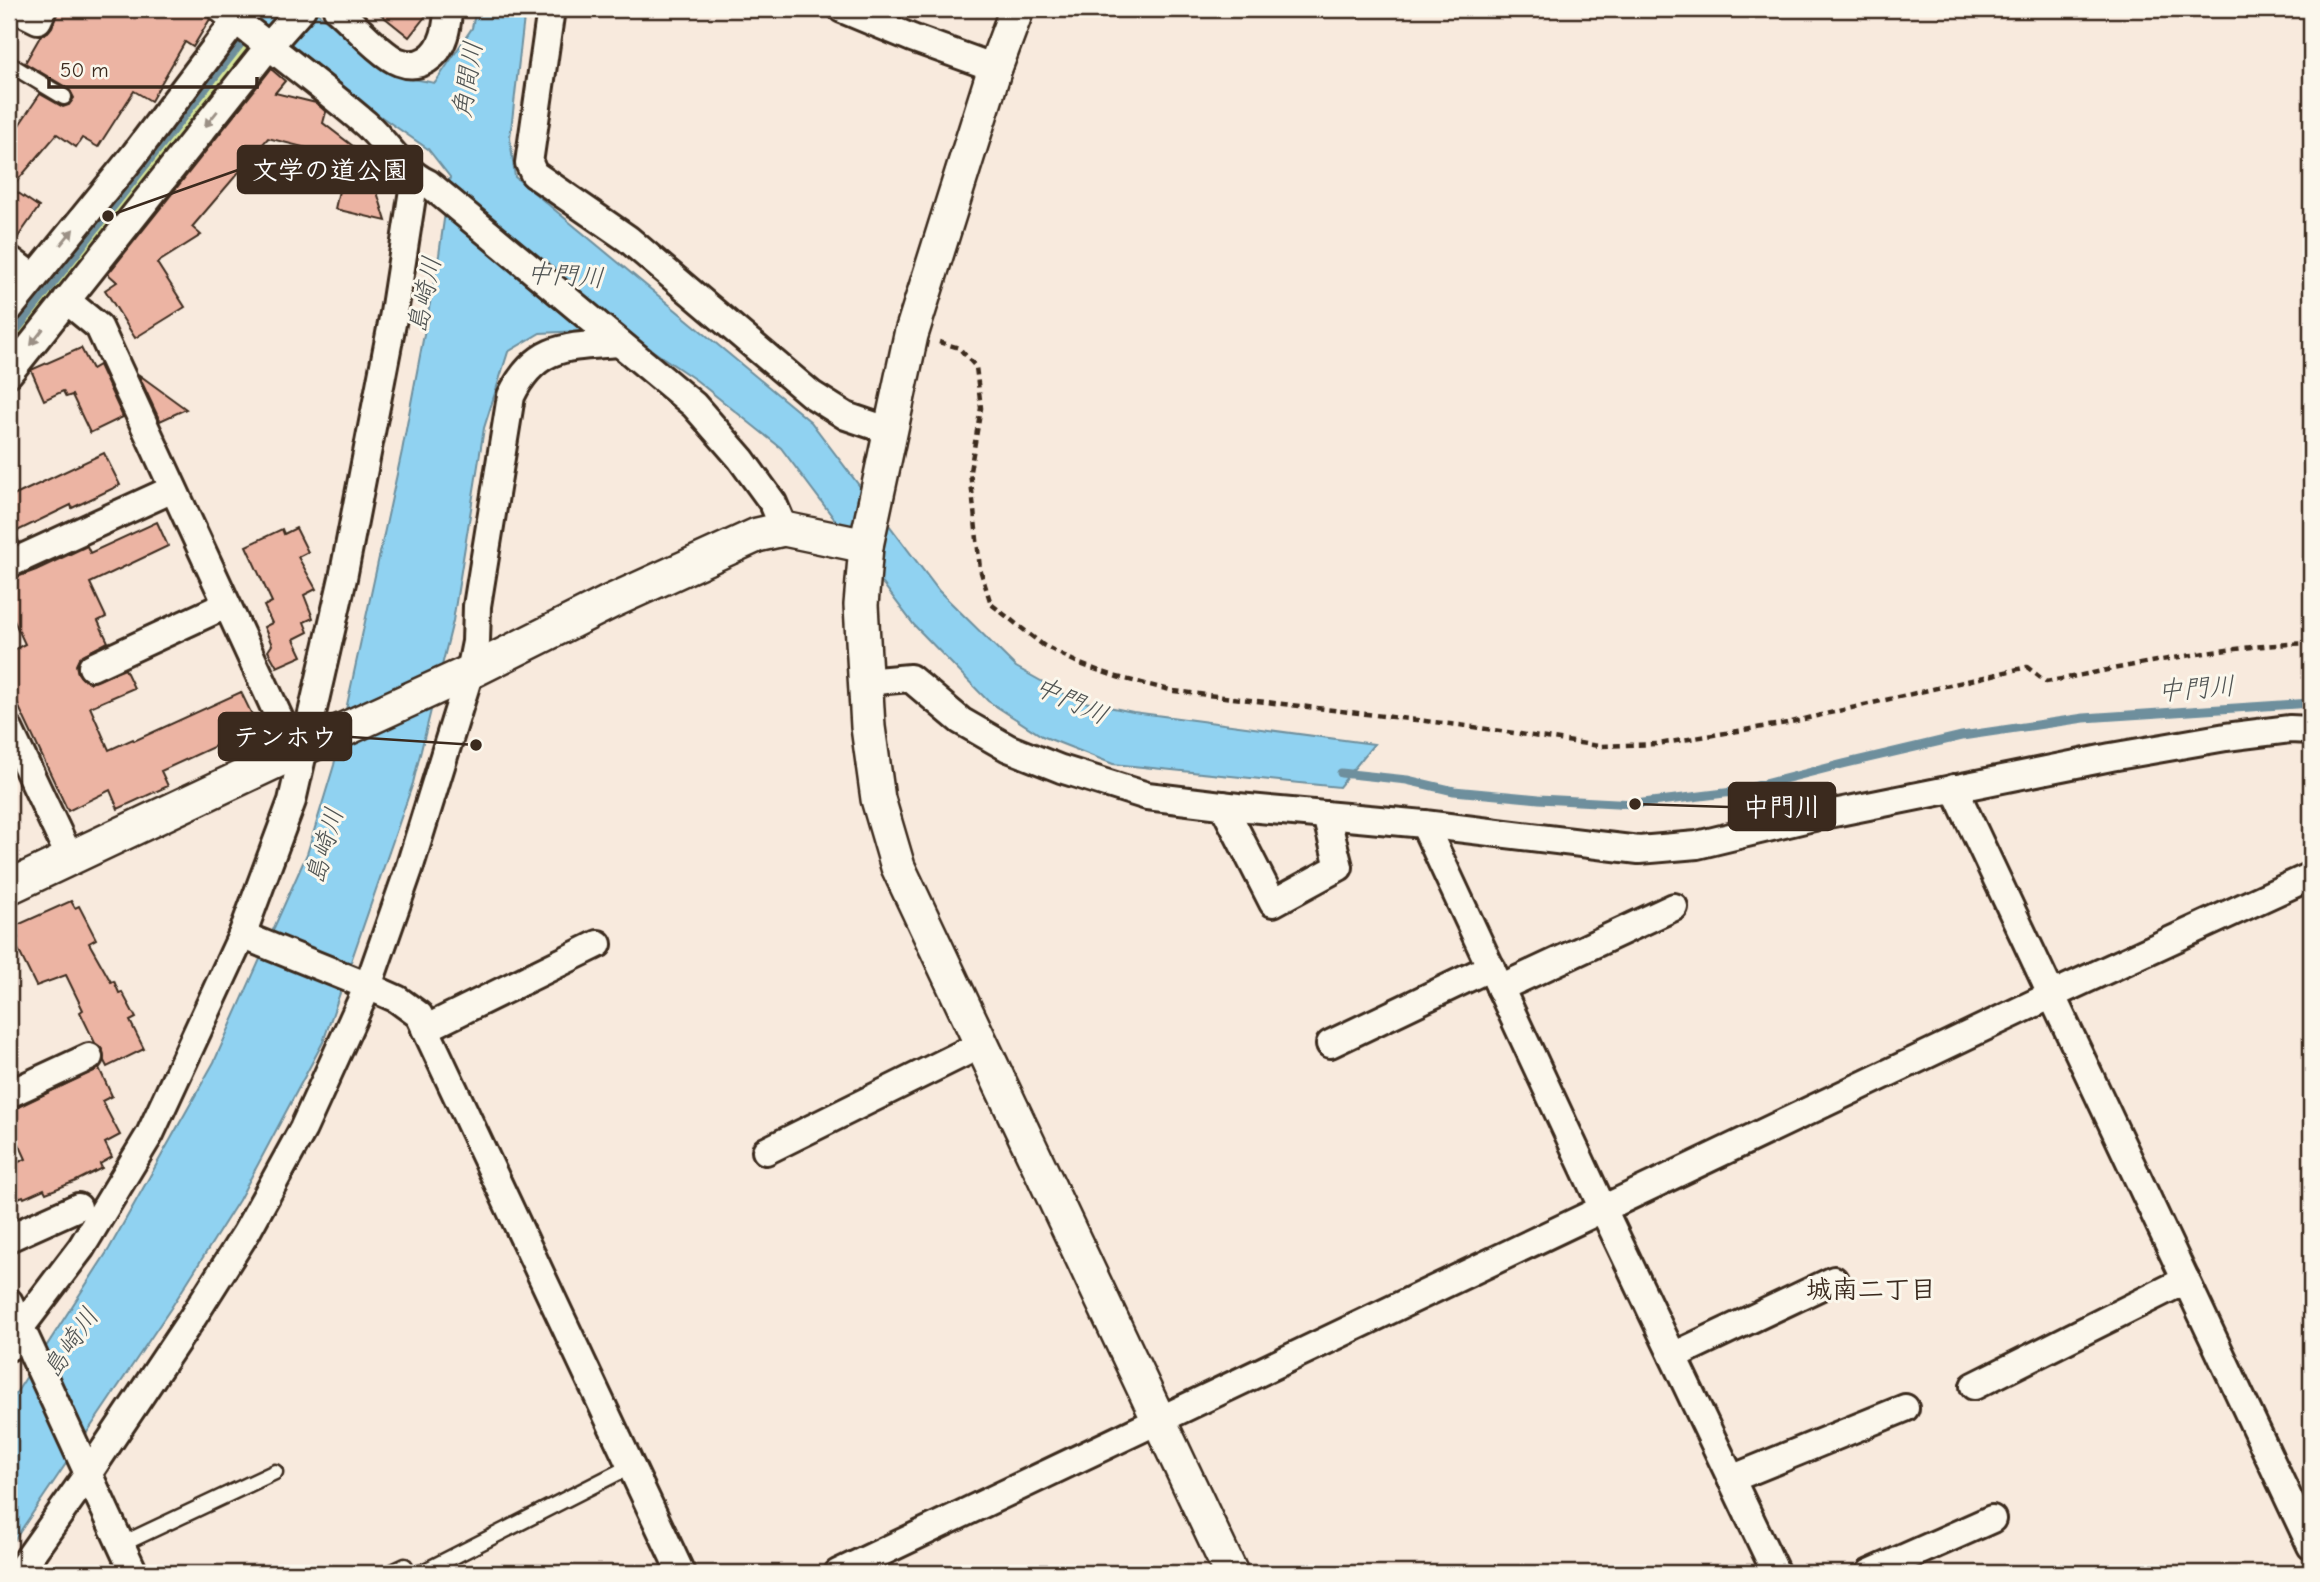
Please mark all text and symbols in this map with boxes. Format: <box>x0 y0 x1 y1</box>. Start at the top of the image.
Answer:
water label: 角間川 <box>447 39 489 121</box>
scale bar <box>49 46 257 90</box>
text: 50 m <box>60 58 109 82</box>
one-way arrow <box>204 109 219 127</box>
callout: 文学の道公園 <box>238 146 422 193</box>
text: 文学の道公園 <box>252 156 408 186</box>
one-way arrow <box>60 229 75 247</box>
water label: 島崎川 <box>402 254 448 336</box>
water label: 中門川 <box>525 258 605 294</box>
one-way arrow <box>30 327 45 345</box>
water label: 中門川 <box>1029 671 1113 731</box>
water label: 中門川 <box>2156 671 2236 707</box>
callout: テンホウ <box>219 713 351 760</box>
text: テンホウ <box>233 723 337 753</box>
callout: 中門川 <box>1729 783 1835 830</box>
text: 中門川 <box>1743 793 1821 823</box>
water label: 島崎川 <box>300 804 350 888</box>
district label: 城南二丁目 <box>1806 1275 1936 1305</box>
water label: 島崎川 <box>37 1302 105 1384</box>

